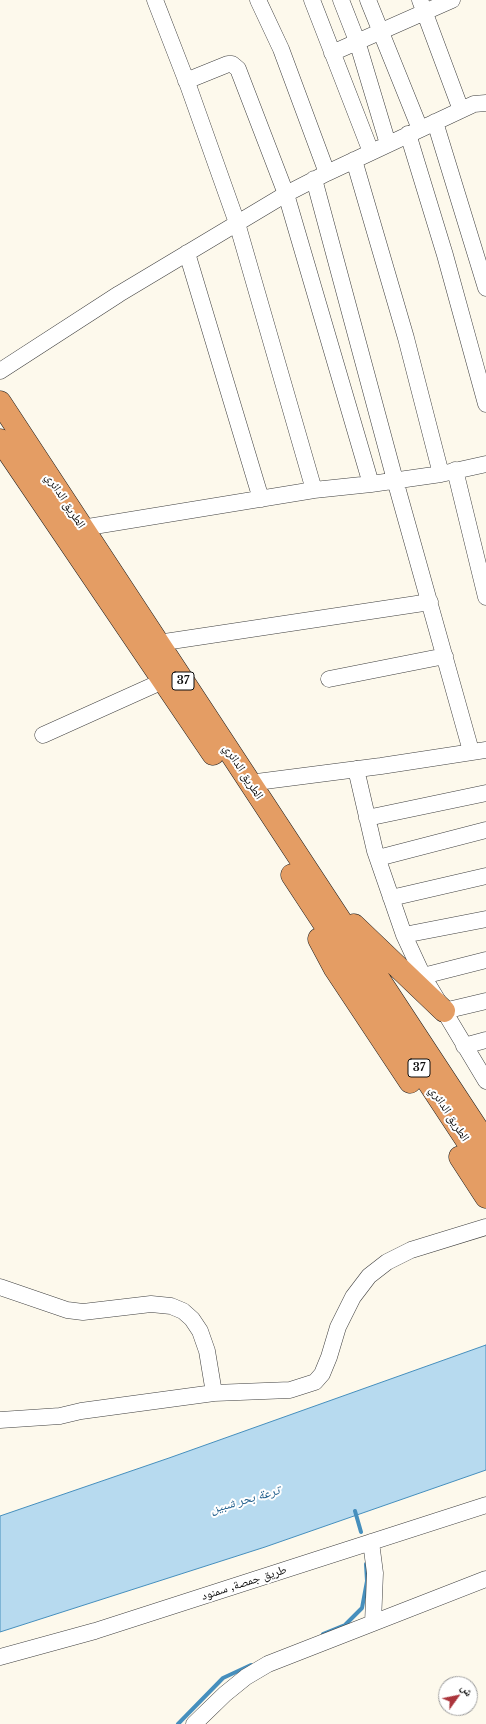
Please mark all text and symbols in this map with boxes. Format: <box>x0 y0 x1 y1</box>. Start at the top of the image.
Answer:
street label: الطريق الدائري <box>42 471 88 531</box>
road number: 37 <box>172 672 194 690</box>
street label: الطريق الدائري <box>220 742 266 802</box>
road number: 37 <box>408 1059 430 1077</box>
street label: الطريق الدائري <box>426 1084 472 1144</box>
water label: ترعة بحر شبين <box>209 1483 281 1517</box>
street label: طريق جمصة, سمنود <box>199 1562 289 1604</box>
north arrow <box>438 1676 478 1716</box>
text: ش <box>458 1681 476 1699</box>

